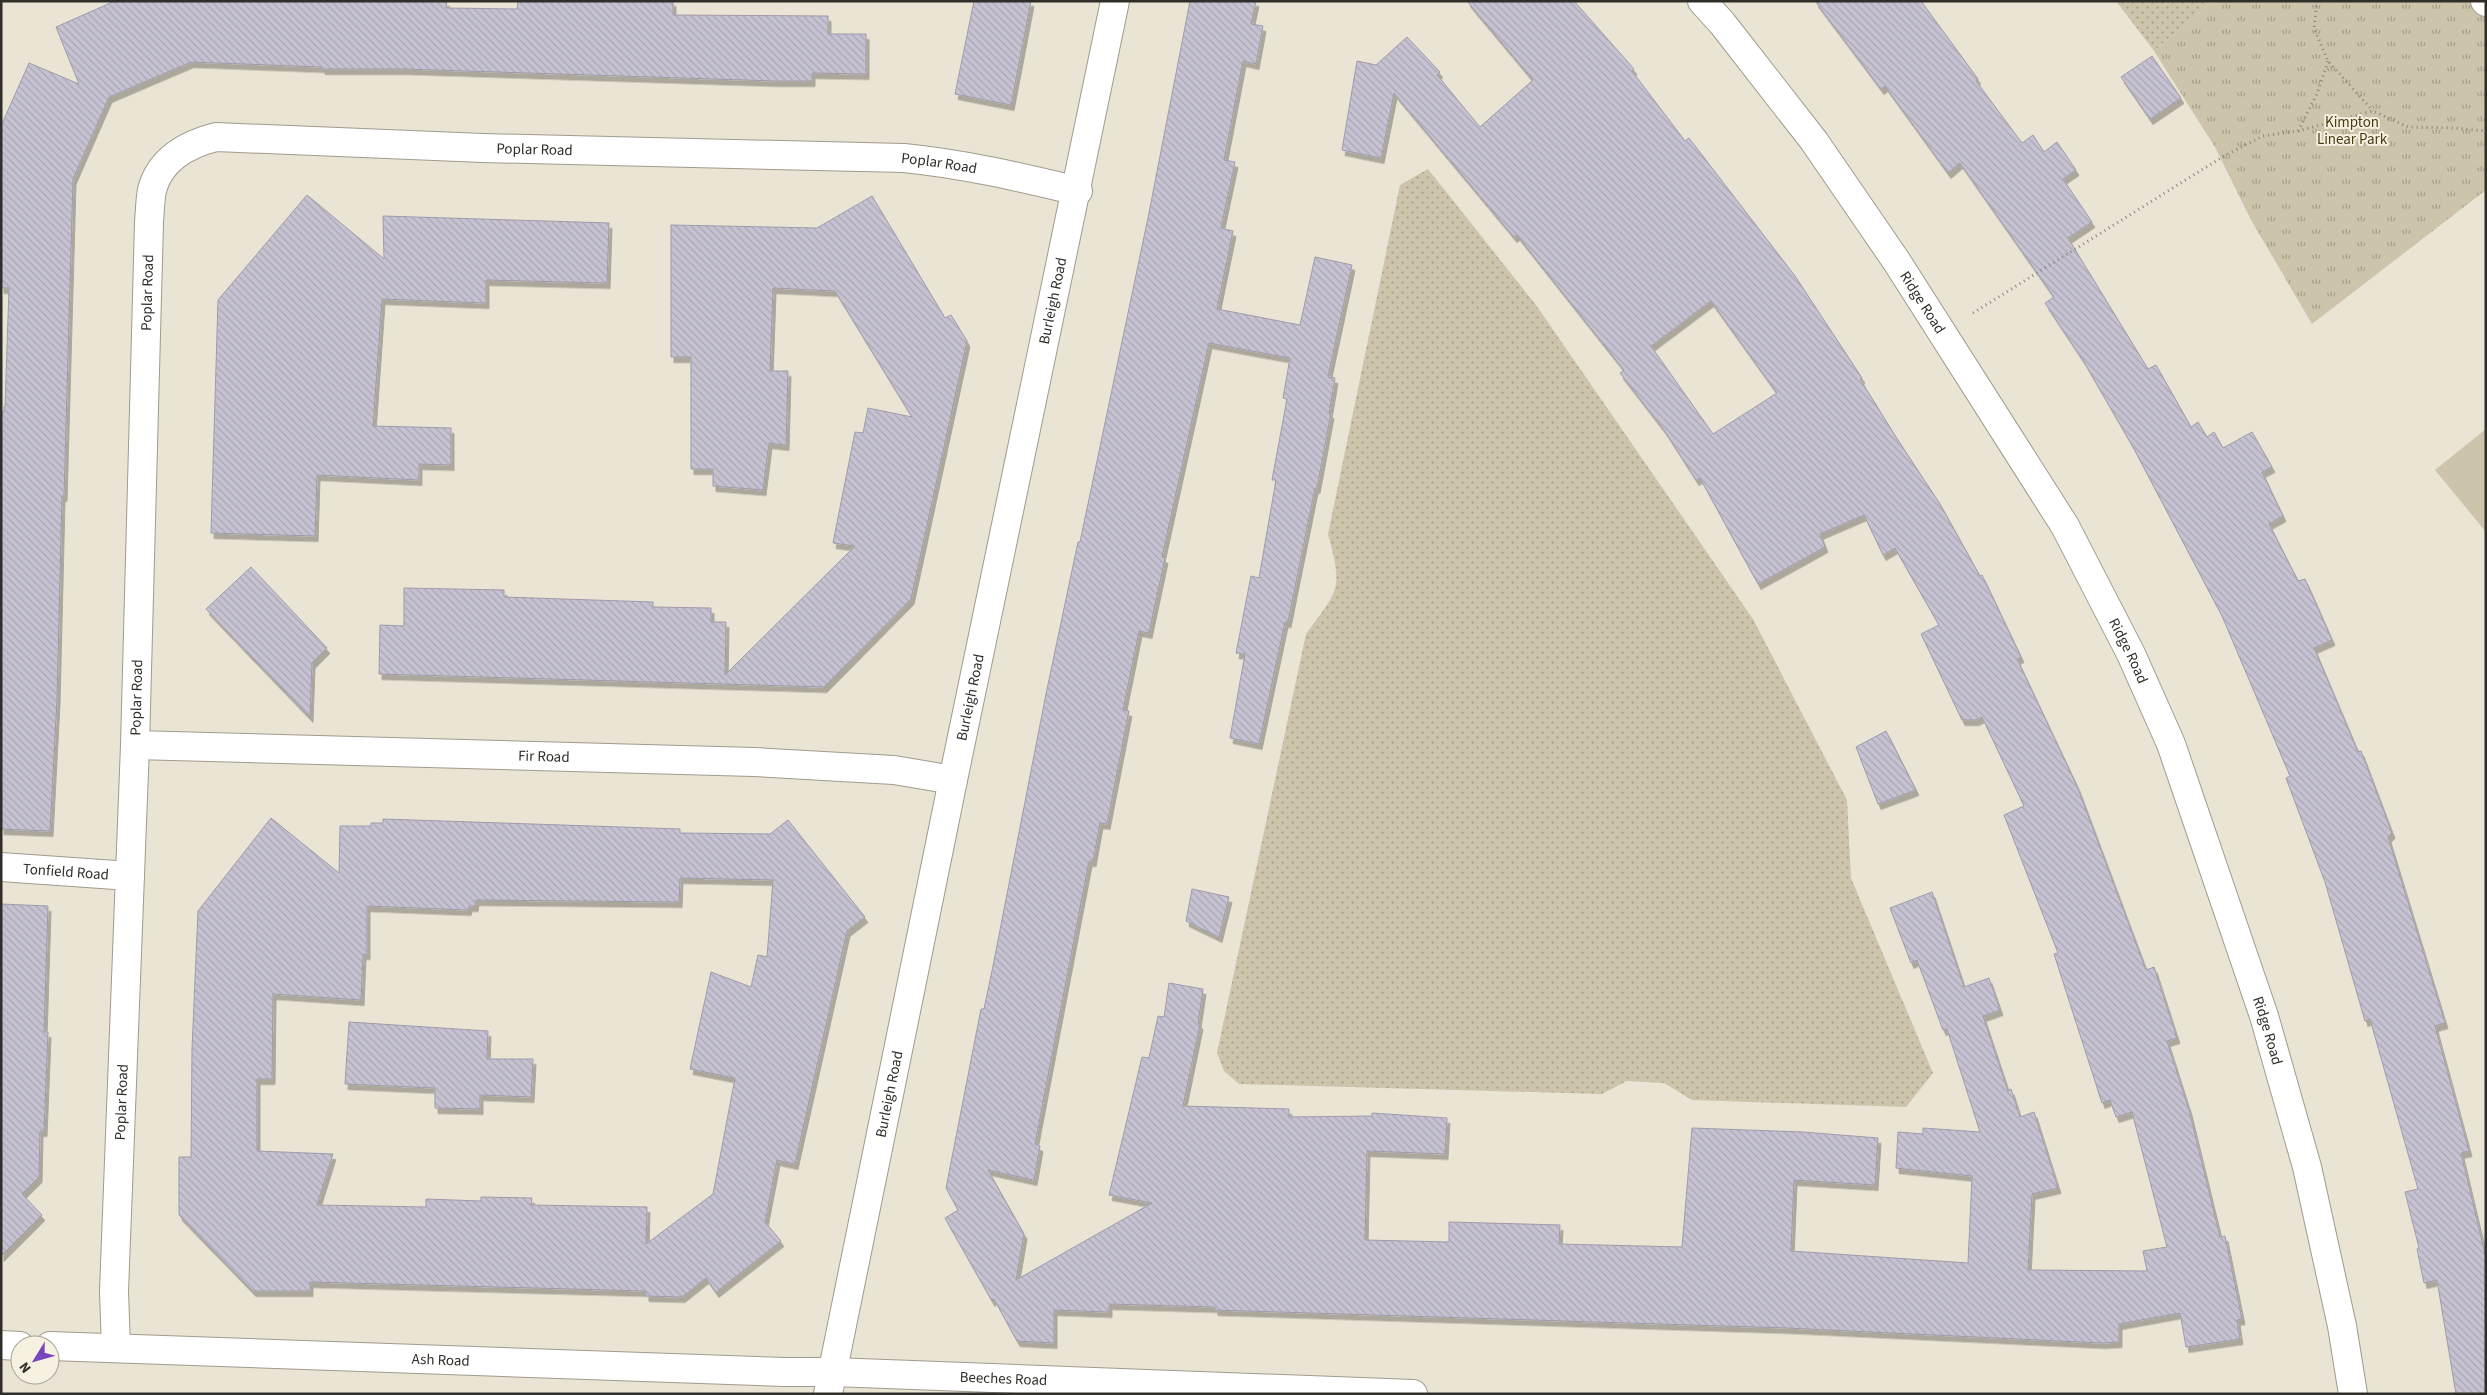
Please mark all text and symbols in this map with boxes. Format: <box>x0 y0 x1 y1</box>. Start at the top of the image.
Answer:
park label: Kimpton Linear Park <box>2317 112 2388 150</box>
street label: Poplar Road <box>496 138 573 161</box>
street label: Poplar Road <box>900 147 979 179</box>
street label: Poplar Road <box>136 254 159 331</box>
street label: Burleigh Road <box>1033 256 1072 346</box>
street label: Ridge Road <box>1895 267 1951 338</box>
street label: Ridge Road <box>2104 614 2153 687</box>
street label: Burleigh Road <box>951 652 989 743</box>
street label: Poplar Road <box>125 659 148 736</box>
street label: Fir Road <box>518 745 570 767</box>
street label: Tonfield Road <box>22 858 110 885</box>
street label: Ridge Road <box>2248 993 2288 1067</box>
street label: Burleigh Road <box>870 1049 908 1139</box>
street label: Poplar Road <box>109 1064 133 1141</box>
north arrow <box>10 1335 60 1385</box>
street label: Ash Road <box>411 1348 470 1371</box>
text: N <box>15 1357 36 1377</box>
street label: Beeches Road <box>959 1366 1048 1391</box>

